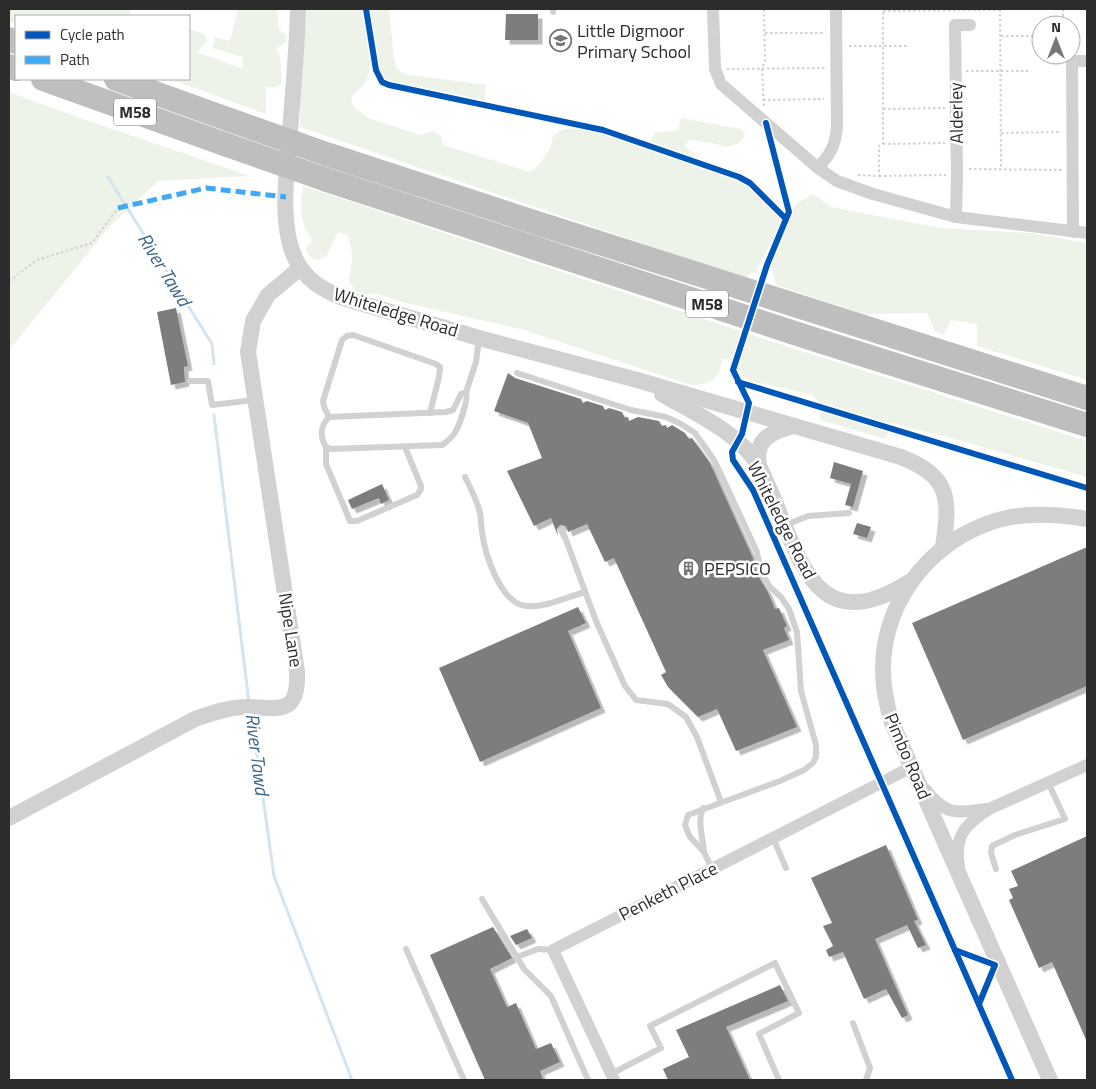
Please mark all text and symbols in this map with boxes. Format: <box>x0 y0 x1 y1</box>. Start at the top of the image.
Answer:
legend <box>15 15 190 80</box>
north arrow <box>1031 15 1081 65</box>
text: N <box>1051 16 1061 37</box>
place label: Little Digmoor Primary School <box>577 17 691 65</box>
text: Cycle path <box>60 23 125 46</box>
school or university icon: Little Digmoor Primary School <box>549 28 573 52</box>
text: Path <box>60 48 90 71</box>
street label: Alderley <box>942 82 970 144</box>
road number: M58 <box>114 98 156 125</box>
water label: River Tawd <box>131 226 200 314</box>
street label: Whiteledge Road <box>330 280 462 344</box>
road number: M58 <box>686 290 728 318</box>
street label: Whiteledge Road <box>741 456 823 584</box>
place label: PEPSICO <box>704 555 771 582</box>
building icon: PEPSICO <box>676 556 700 580</box>
street label: Nipe Lane <box>272 591 310 669</box>
street label: Pimbo Road <box>878 709 938 803</box>
water label: River Tawd <box>239 711 278 799</box>
street label: Penketh Place <box>614 855 722 927</box>

